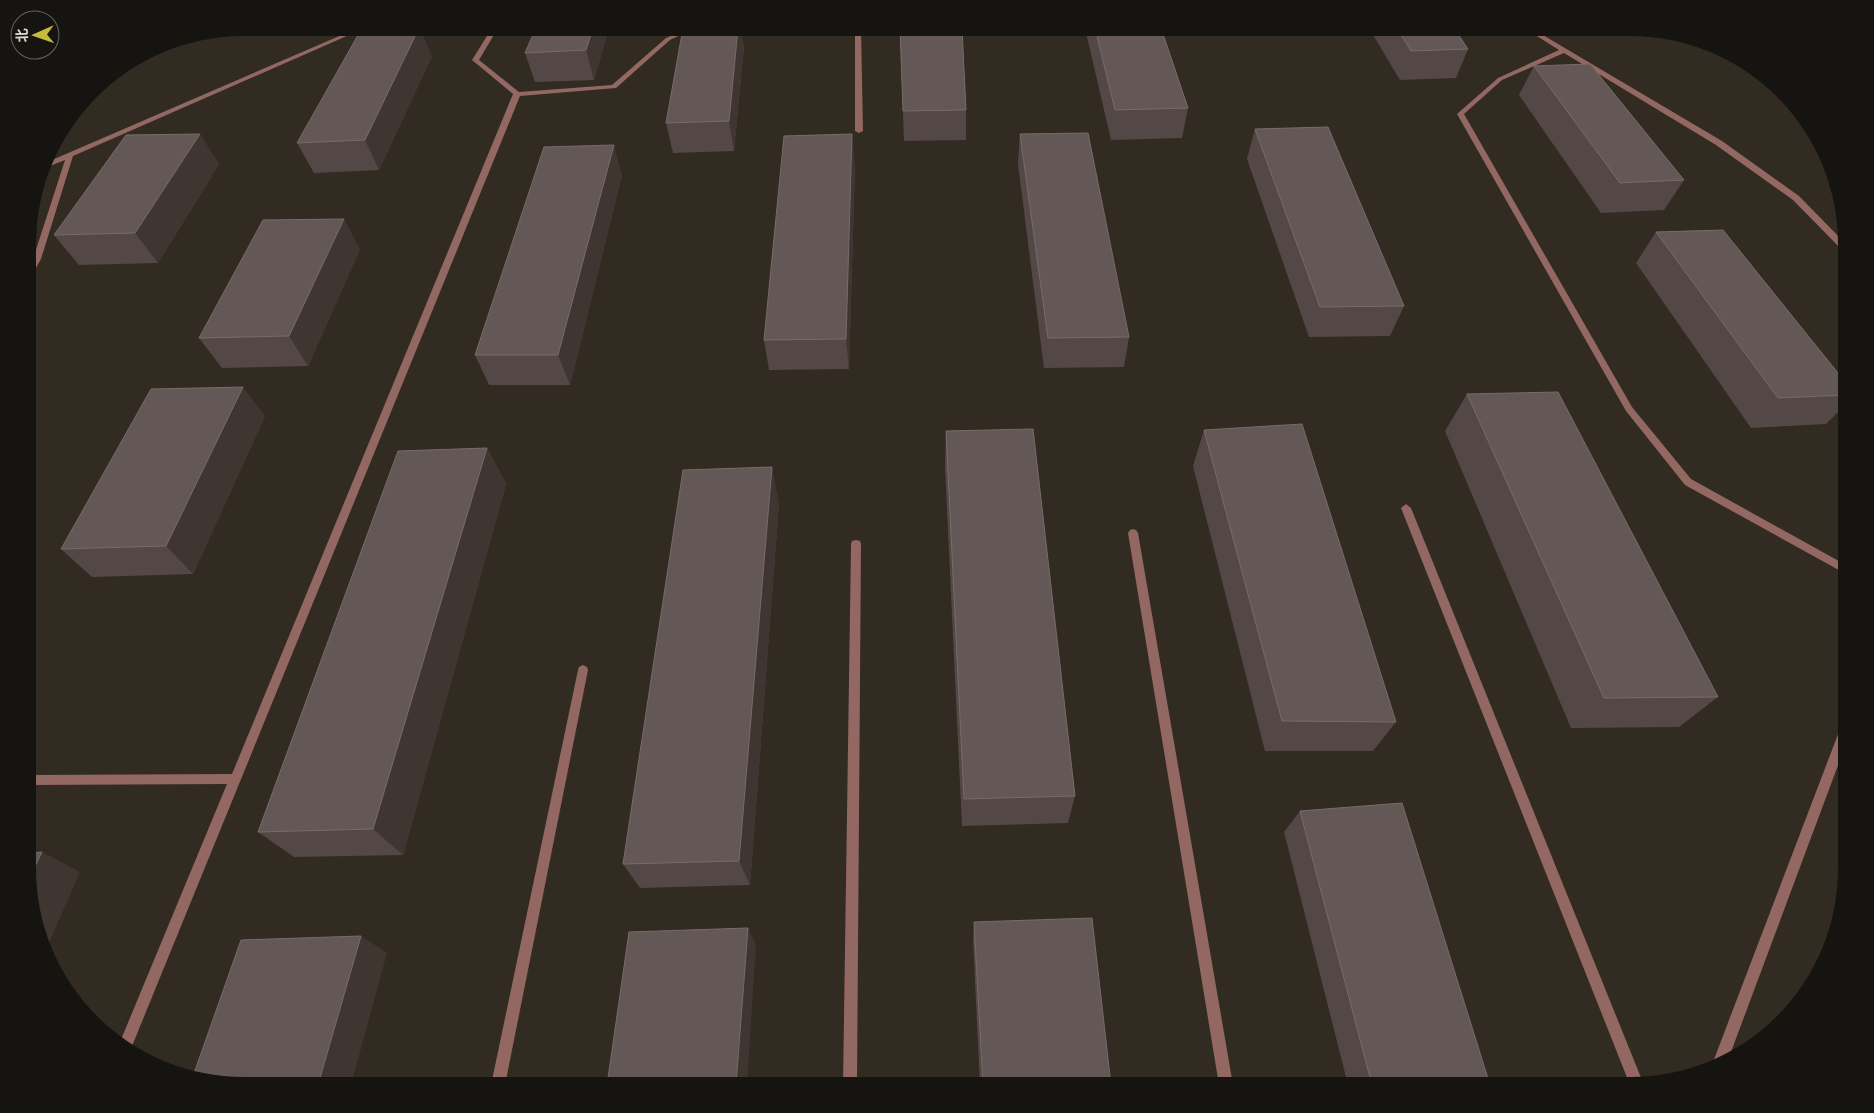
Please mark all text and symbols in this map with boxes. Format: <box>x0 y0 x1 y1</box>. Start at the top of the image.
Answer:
north arrow <box>10 10 60 60</box>
text: 北 <box>13 28 31 43</box>

